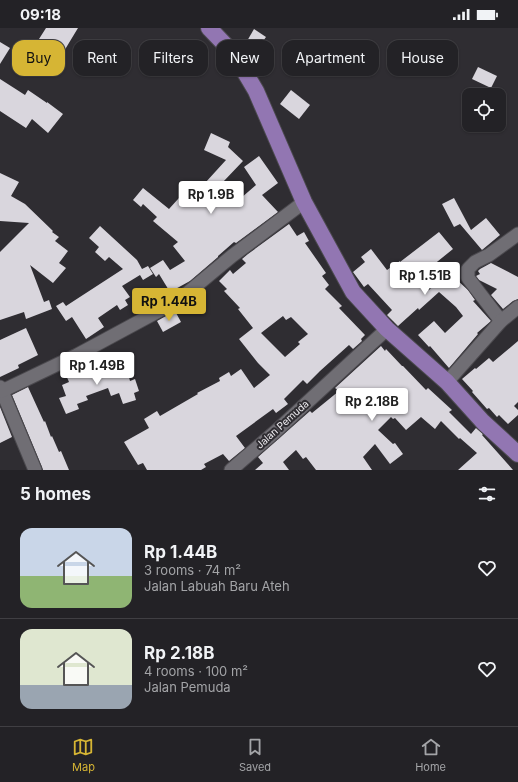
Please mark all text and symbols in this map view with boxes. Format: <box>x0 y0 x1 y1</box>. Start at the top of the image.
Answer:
text: 09:18 <box>20 5 61 24</box>
chip: Buy <box>12 40 65 76</box>
chip: Rent <box>73 40 131 76</box>
chip: Filters <box>139 40 208 76</box>
chip: New <box>216 40 274 76</box>
chip: Apartment <box>282 40 379 76</box>
chip: House <box>387 40 458 76</box>
map controls <box>462 88 506 132</box>
button: locate <box>462 88 506 132</box>
pin: Rp 1.9B <box>174 181 248 215</box>
text: Rp 1.9B <box>188 186 234 202</box>
pin: Rp 1.51B <box>384 262 466 296</box>
text: Rp 1.51B <box>399 267 451 283</box>
pin: Rp 1.44B <box>128 288 210 322</box>
text: Rp 1.44B <box>141 293 197 309</box>
pin: Rp 1.49B <box>56 352 138 386</box>
text: Rp 1.49B <box>69 357 125 373</box>
pin: Rp 2.18B <box>331 388 413 422</box>
text: Rp 2.18B <box>345 393 399 409</box>
street label: Jalan Pemuda <box>253 397 311 451</box>
icon: filters <box>476 483 498 505</box>
text: 5 homes <box>20 484 91 504</box>
text: Rp 1.44B <box>144 542 217 562</box>
icon: home <box>52 544 100 592</box>
icon: heart <box>476 557 498 579</box>
text: 3 rooms · 74 m² <box>144 562 241 578</box>
text: Jalan Labuah Baru Ateh <box>144 578 290 594</box>
text: Rp 2.18B <box>144 643 214 663</box>
icon: home <box>52 645 100 693</box>
icon: heart <box>476 658 498 680</box>
text: 4 rooms · 100 m² <box>144 663 248 679</box>
text: Jalan Pemuda <box>144 679 231 695</box>
tab: Map <box>72 736 95 774</box>
tab: Saved <box>239 736 271 774</box>
tab: Home <box>415 736 446 774</box>

